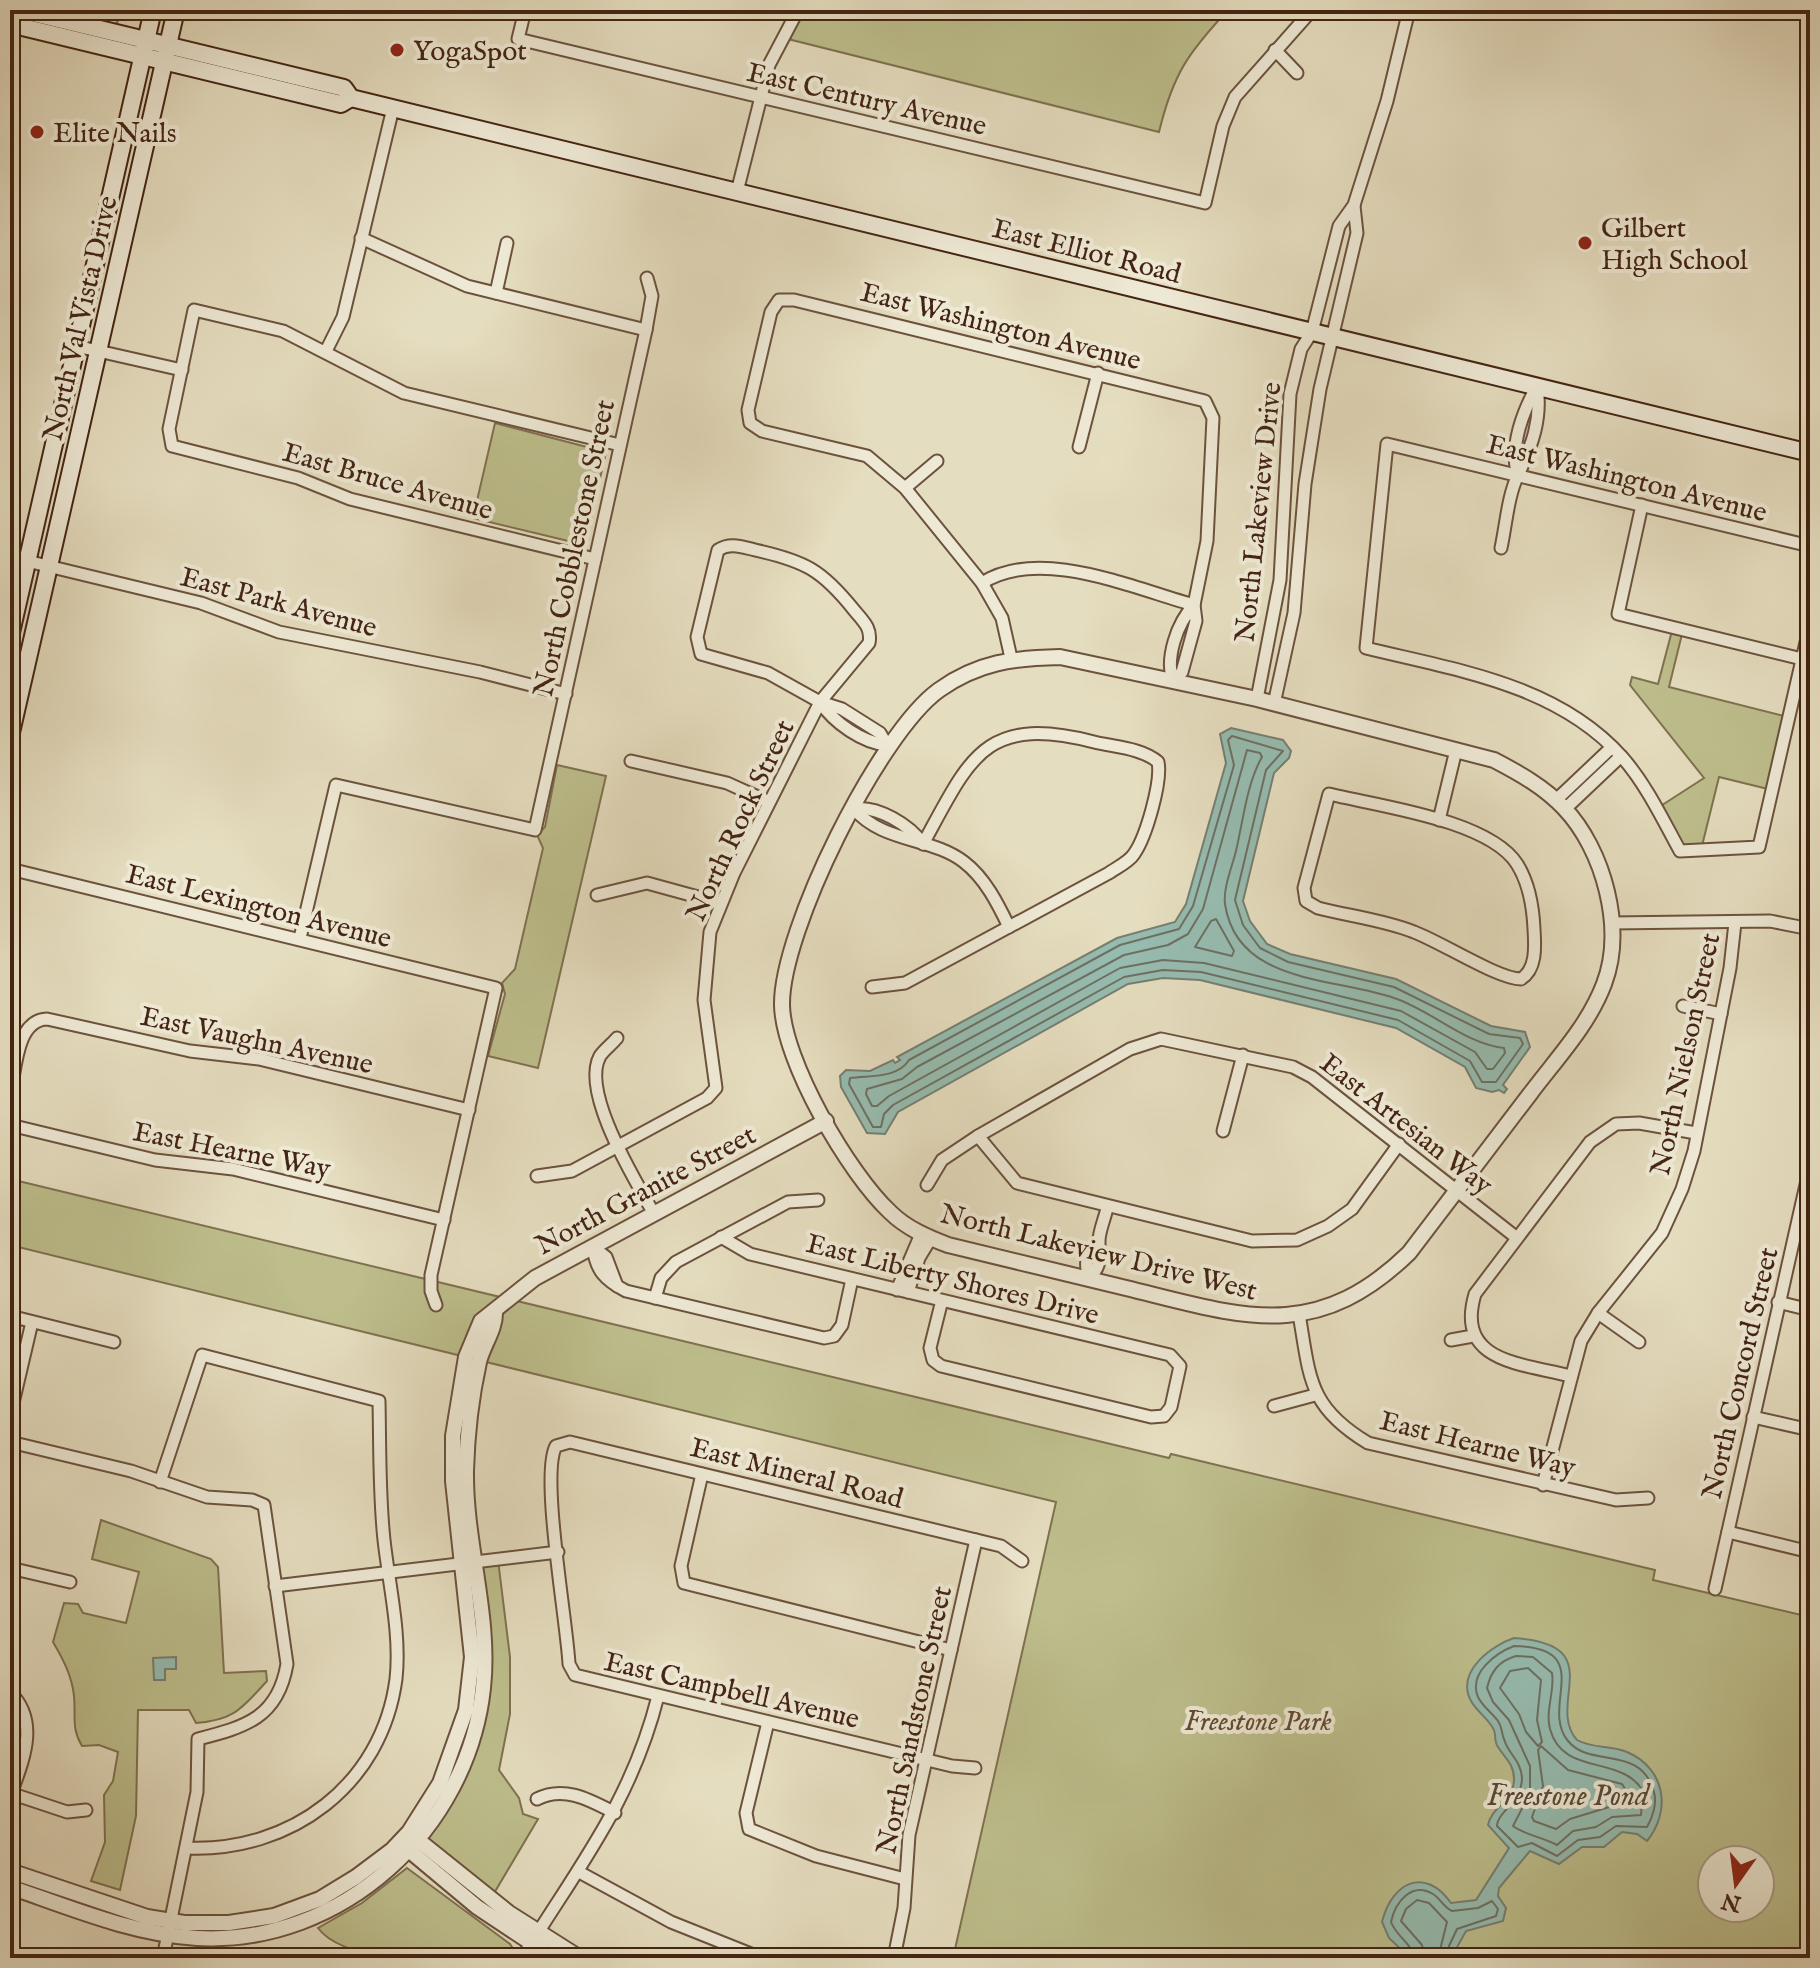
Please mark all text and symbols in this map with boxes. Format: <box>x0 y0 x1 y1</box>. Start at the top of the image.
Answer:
place label: YogaSpot <box>413 35 527 70</box>
marker: YogaSpot <box>388 41 406 59</box>
street label: East Century Avenue <box>743 56 990 145</box>
place label: Elite Nails <box>53 117 177 152</box>
marker: Elite Nails <box>28 123 46 141</box>
street label: North Val Vista Drive <box>36 192 127 445</box>
street label: East Elliot Road <box>988 212 1184 293</box>
place label: Gilbert High School <box>1601 212 1748 279</box>
marker: Gilbert High School <box>1576 234 1594 252</box>
street label: East Washington Avenue <box>857 276 1144 379</box>
street label: North Lakeview Drive <box>1228 380 1291 644</box>
street label: North Cobblestone Street <box>527 397 624 700</box>
street label: East Washington Avenue <box>1483 428 1770 531</box>
street label: East Bruce Avenue <box>278 436 497 529</box>
street label: East Park Avenue <box>176 560 381 646</box>
street label: North Rock Street <box>679 714 803 927</box>
street label: East Lexington Avenue <box>122 857 395 957</box>
street label: North Nielson Street <box>1644 930 1729 1179</box>
street label: East Vaughn Avenue <box>137 1000 376 1083</box>
street label: East Artesian Way <box>1312 1047 1499 1203</box>
street label: East Hearne Way <box>130 1115 333 1188</box>
street label: North Granite Street <box>530 1118 763 1264</box>
street label: North Lakeview Drive West <box>936 1197 1261 1310</box>
street label: East Liberty Shores Drive <box>802 1227 1103 1334</box>
street label: North Concord Street <box>1695 1244 1788 1503</box>
street label: East Hearne Way <box>1376 1404 1579 1487</box>
street label: East Mineral Road <box>686 1431 907 1518</box>
street label: North Sandstone Street <box>870 1583 961 1858</box>
street label: East Campbell Avenue <box>600 1645 863 1738</box>
park label: Freestone Park <box>1184 1705 1332 1740</box>
water label: Freestone Pond <box>1487 1778 1651 1816</box>
north arrow <box>1696 1844 1776 1924</box>
text: N <box>1719 1886 1745 1918</box>

